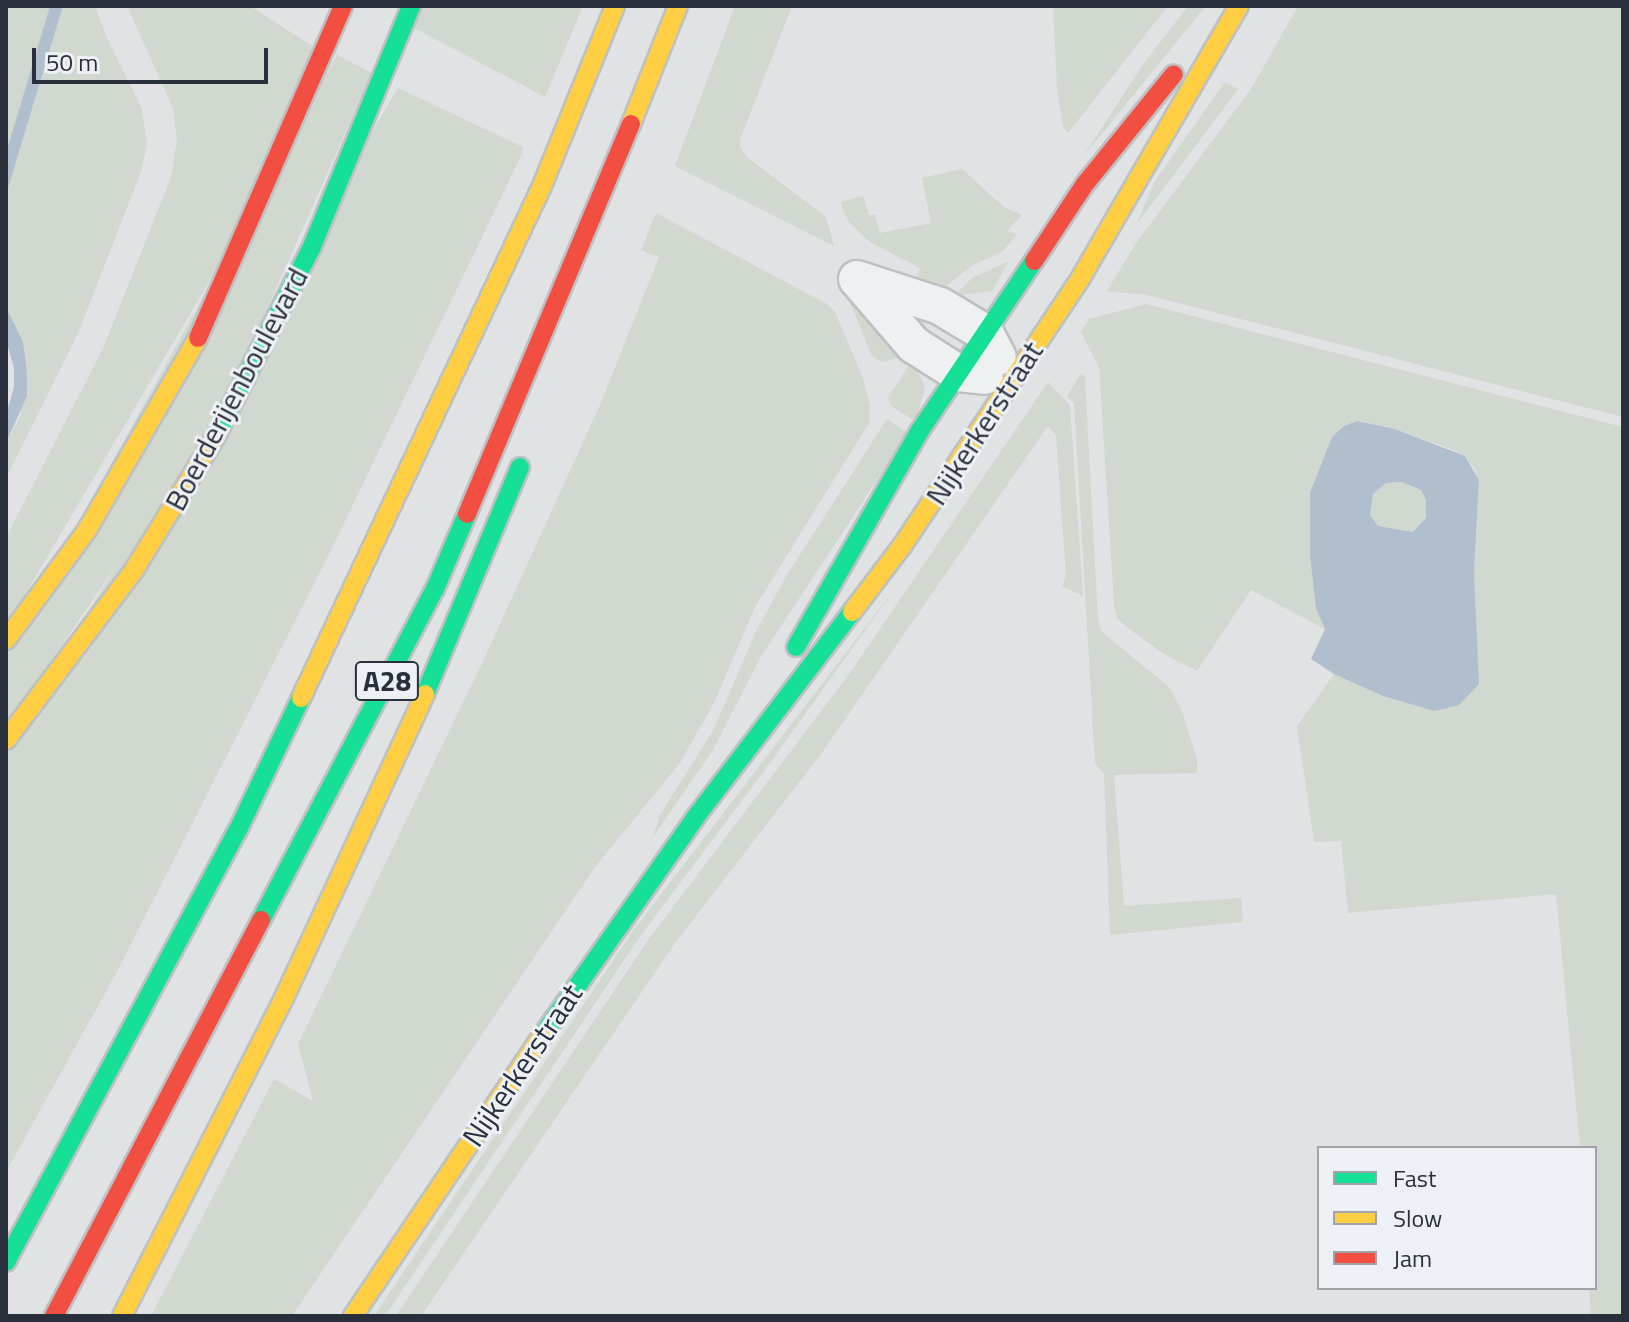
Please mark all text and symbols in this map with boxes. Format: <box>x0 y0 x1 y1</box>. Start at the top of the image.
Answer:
scale bar <box>36 32 272 82</box>
text: 50 m <box>46 44 98 80</box>
street label: Boerderijenboulevard <box>157 261 315 517</box>
street label: Nijkerkerstraat <box>918 334 1050 512</box>
road number: A28 <box>353 657 421 705</box>
street label: Nijkerkerstraat <box>455 977 589 1153</box>
legend <box>1317 1146 1597 1290</box>
text: Fast <box>1393 1160 1436 1196</box>
text: Slow <box>1393 1200 1442 1236</box>
text: Jam <box>1393 1240 1432 1276</box>

